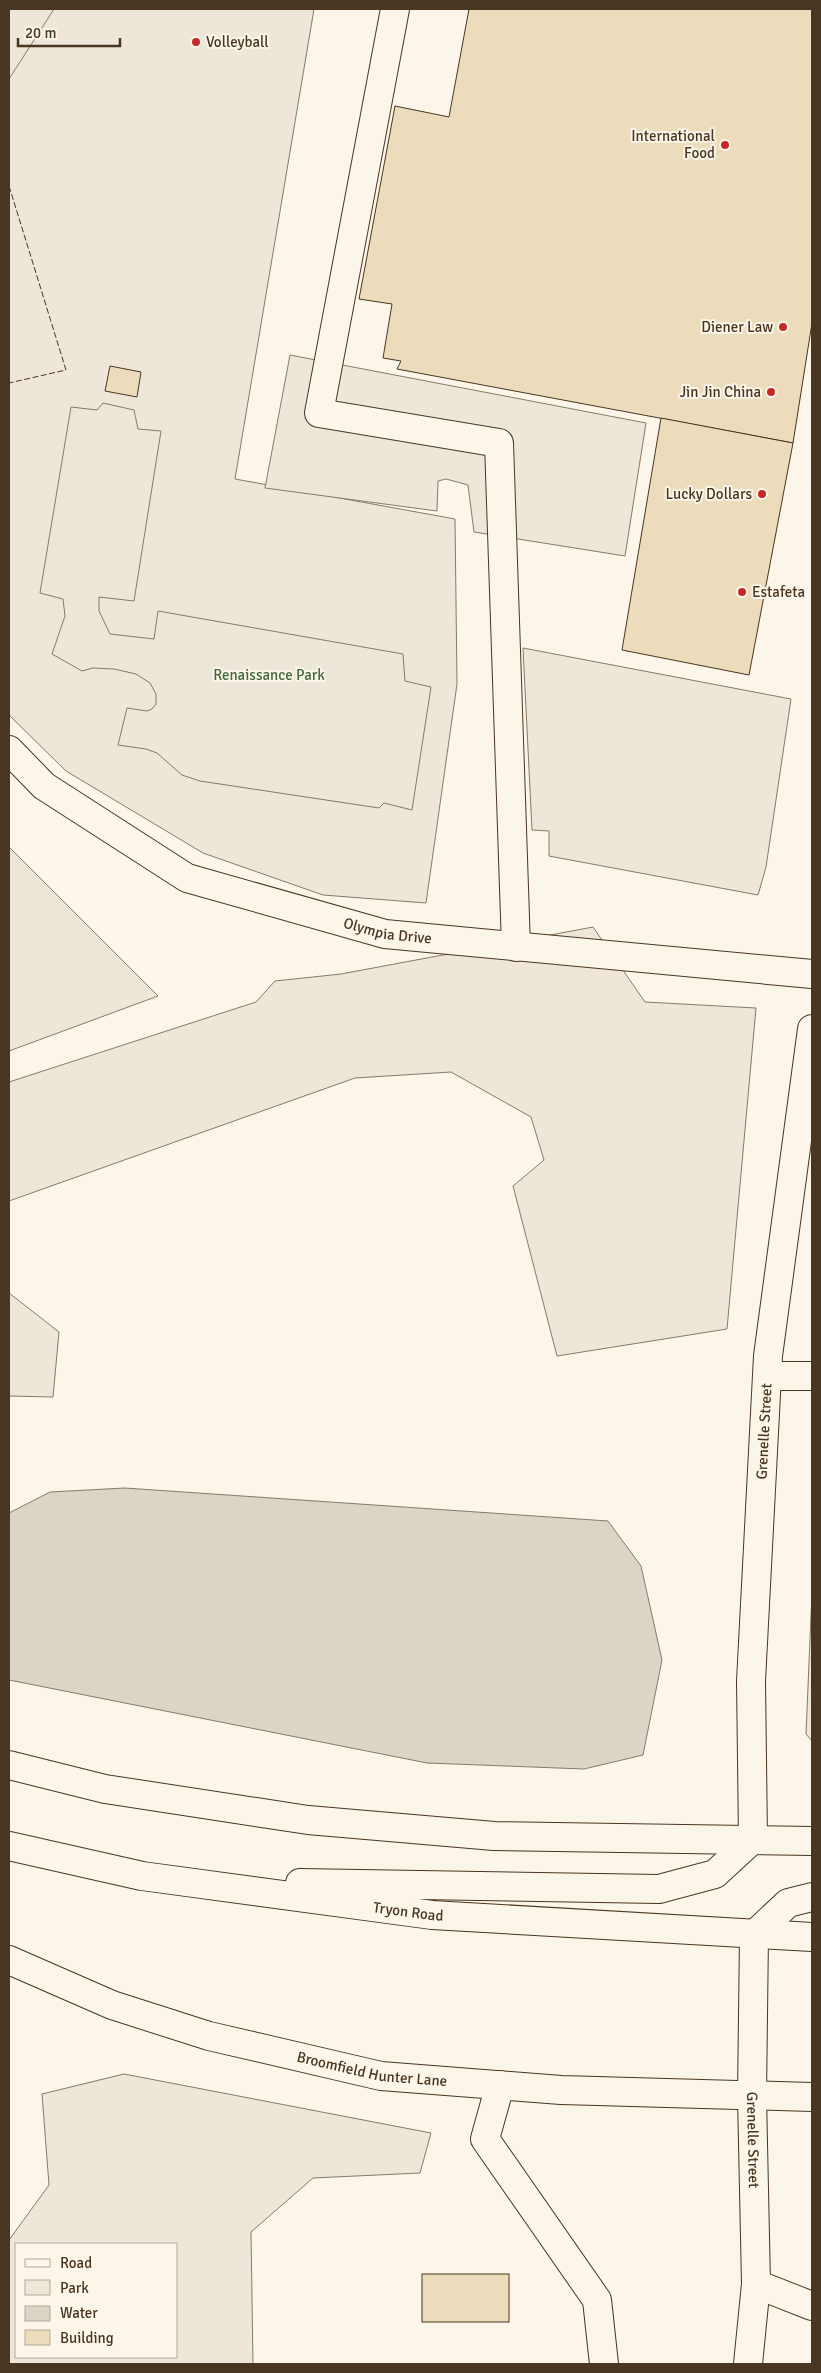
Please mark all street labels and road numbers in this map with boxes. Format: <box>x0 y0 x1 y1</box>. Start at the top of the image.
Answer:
street label: Olympia Drive <box>341 914 432 947</box>
street label: Grenelle Street <box>753 1383 776 1480</box>
street label: Tryon Road <box>372 1898 444 1925</box>
street label: Broomfield Hunter Lane <box>295 2048 448 2090</box>
street label: Grenelle Street <box>743 2092 763 2188</box>

